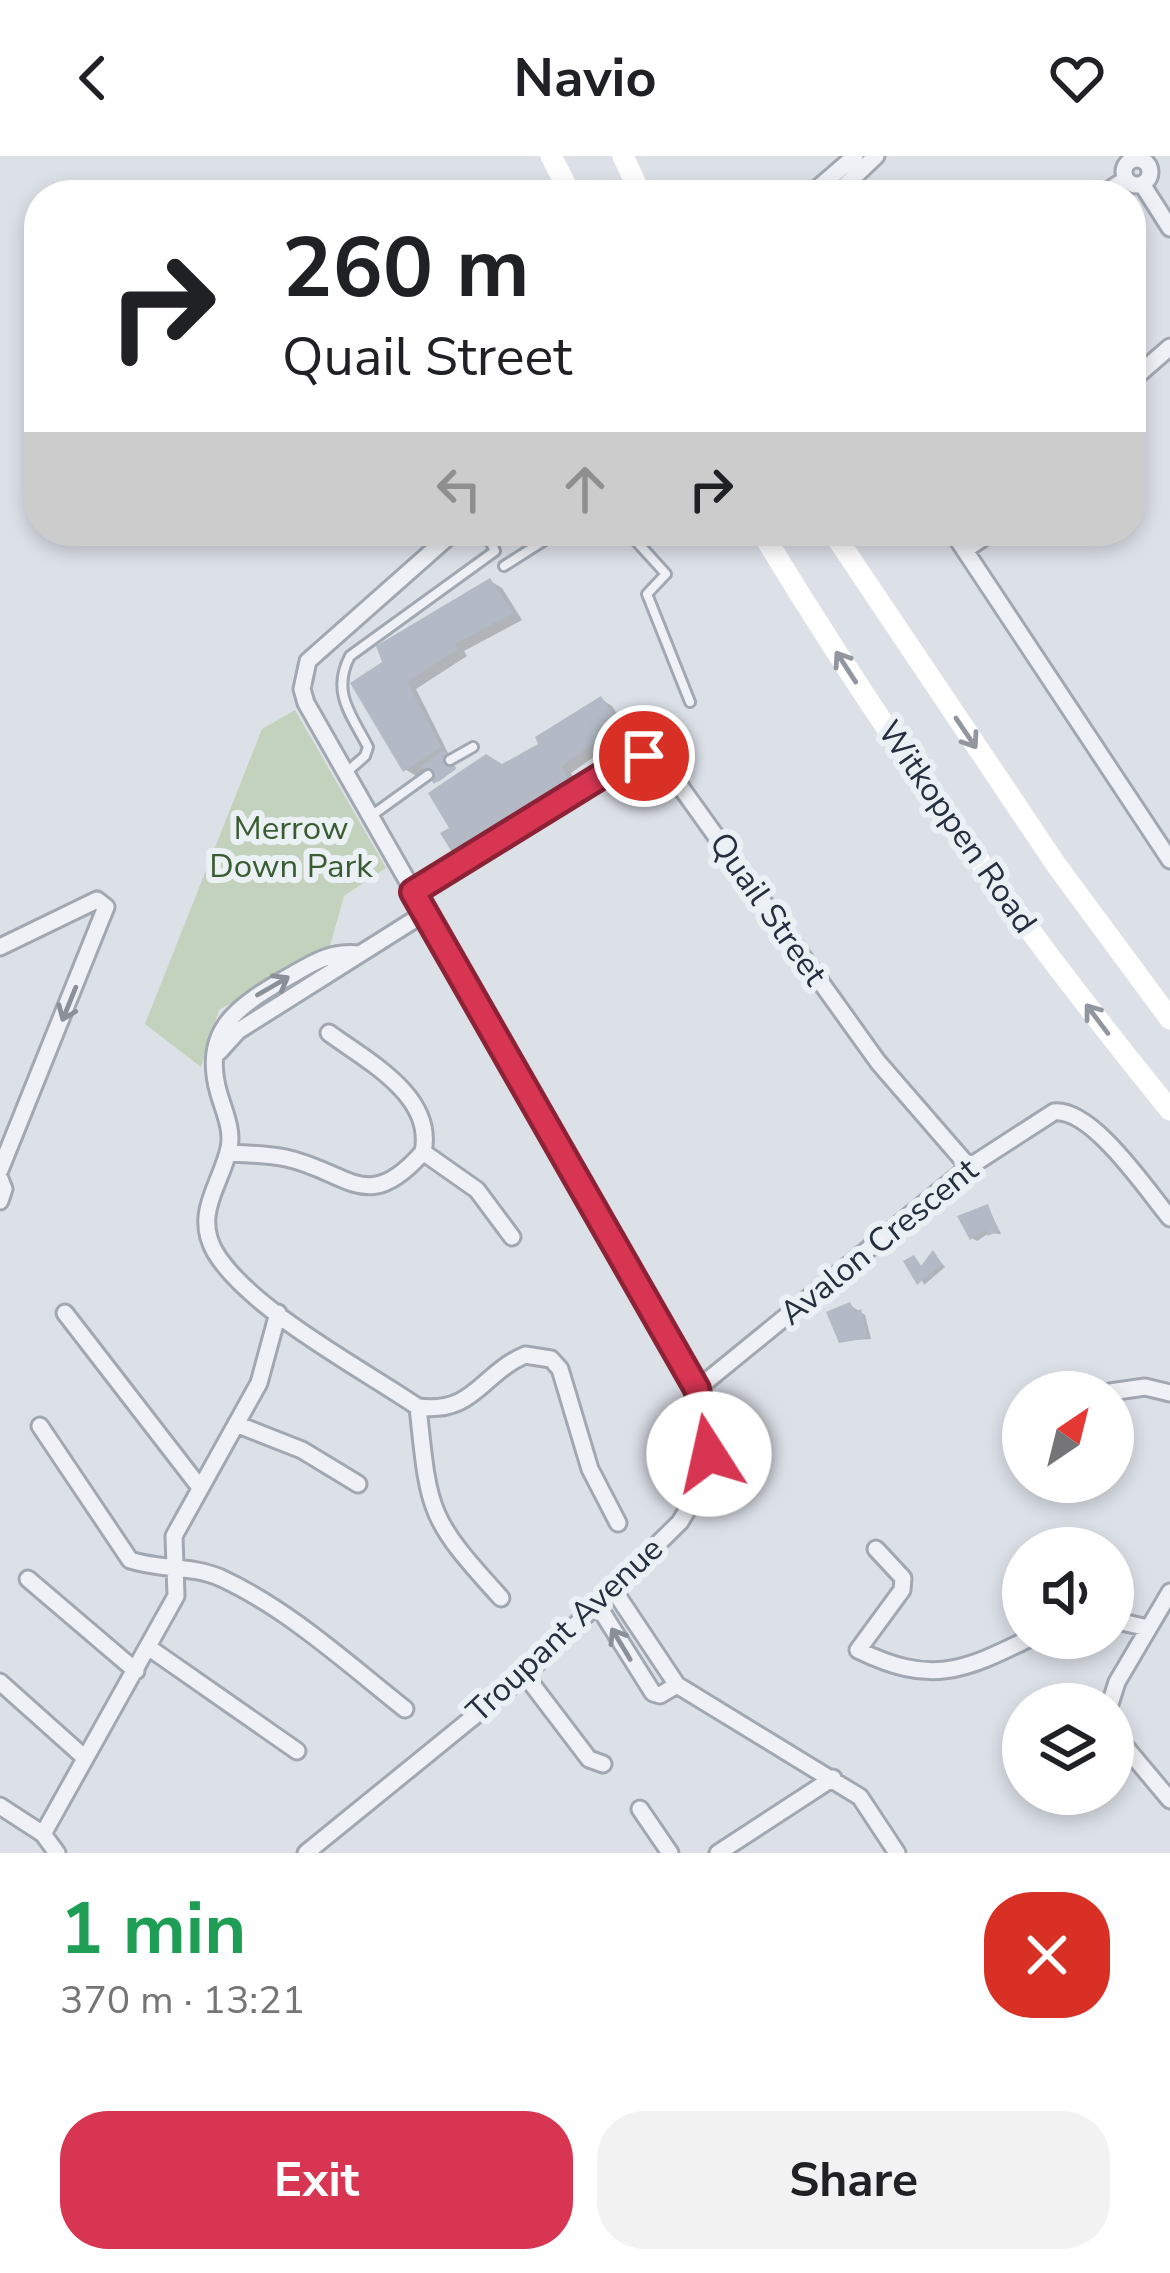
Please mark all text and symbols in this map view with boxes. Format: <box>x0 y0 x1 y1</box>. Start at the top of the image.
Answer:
text: Navio <box>514 41 657 115</box>
icon: back <box>60 45 126 111</box>
icon: heart <box>1044 45 1110 111</box>
text: 260 m <box>282 211 530 326</box>
icon: right <box>84 228 240 384</box>
text: Quail Street <box>282 320 572 394</box>
icon: left <box>426 456 492 522</box>
icon: ahead <box>552 456 618 522</box>
icon: right <box>678 456 744 522</box>
one-way arrow <box>834 651 859 685</box>
pin <box>593 705 695 807</box>
street label: Witkoppen Road <box>867 712 1047 942</box>
one-way arrow <box>953 716 978 750</box>
icon: arrive <box>611 723 677 789</box>
park label: Merrow Down Park <box>209 806 373 889</box>
street label: Quail Street <box>699 823 838 995</box>
one-way arrow <box>255 974 289 998</box>
one-way arrow <box>57 985 78 1022</box>
one-way arrow <box>1084 1003 1110 1036</box>
street label: Avalon Crescent <box>771 1148 988 1336</box>
north arrow <box>1002 1371 1134 1503</box>
map controls <box>1002 1371 1134 1815</box>
position arrow <box>646 1391 772 1517</box>
street label: Troupant Avenue <box>457 1527 673 1733</box>
button: sound <box>1002 1527 1134 1659</box>
one-way arrow <box>609 1628 633 1662</box>
button: layers <box>1002 1683 1134 1815</box>
text: 1 min <box>60 1880 246 1978</box>
button: close <box>984 1892 1110 2018</box>
text: 370 m · 13:21 <box>60 1974 305 2027</box>
button: Exit <box>60 2111 573 2249</box>
button: Share <box>597 2111 1110 2249</box>

